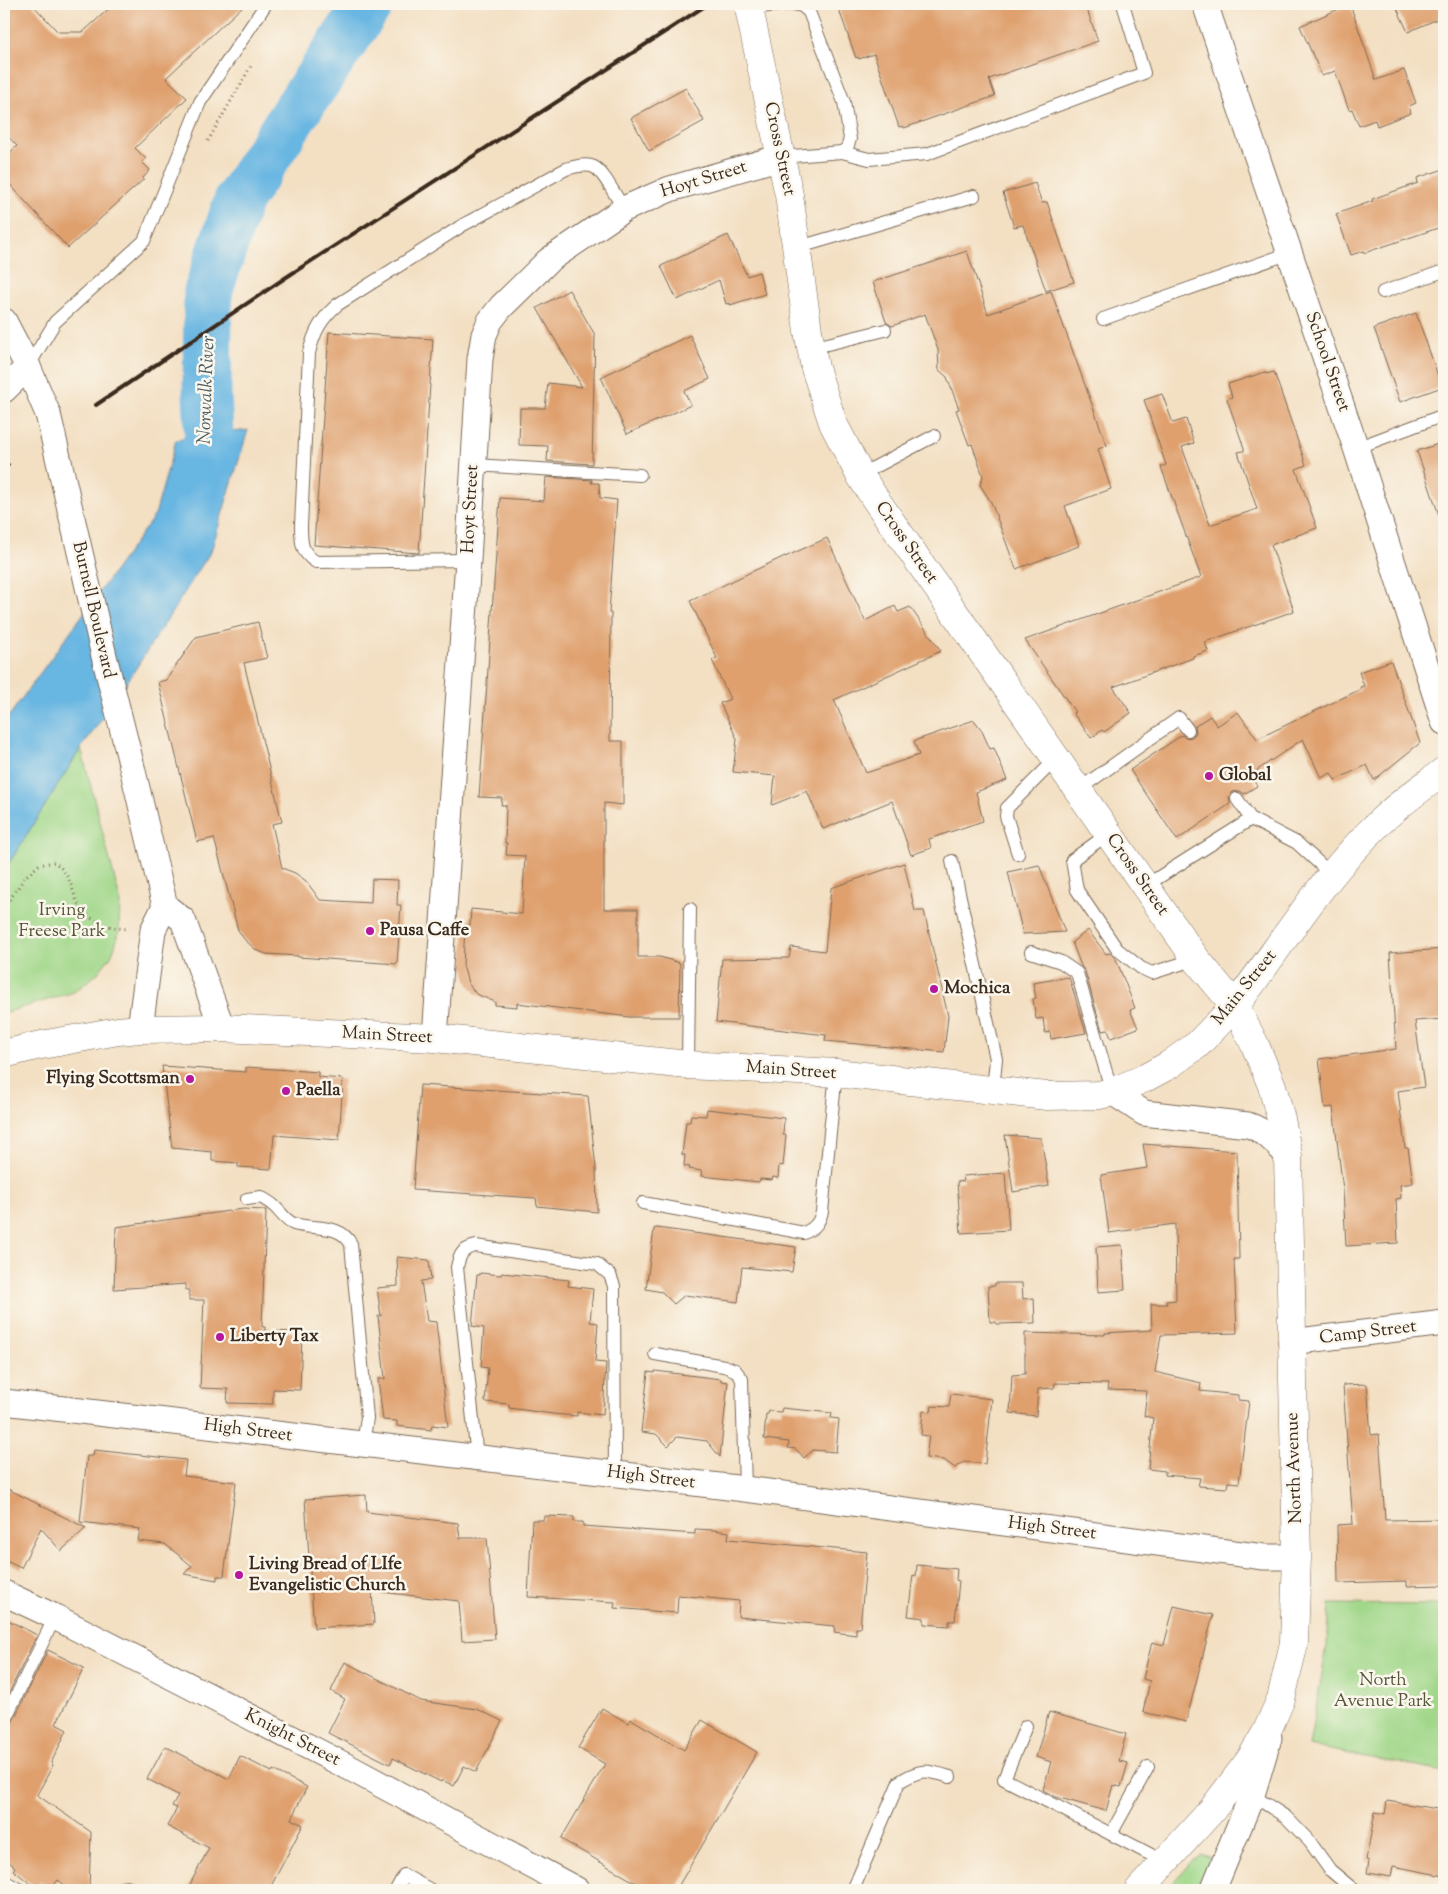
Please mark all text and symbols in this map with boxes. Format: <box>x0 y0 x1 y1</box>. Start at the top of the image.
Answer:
street label: Cross Street <box>756 100 802 198</box>
street label: Hoyt Street <box>658 155 750 205</box>
street label: School Street <box>1298 309 1356 415</box>
water label: Norwalk River <box>192 335 222 445</box>
street label: Hoyt Street <box>456 464 486 554</box>
street label: Cross Street <box>868 497 944 589</box>
street label: Burnell Boulevard <box>65 539 121 681</box>
place label: Global <box>1219 763 1272 789</box>
marker: Global <box>1203 770 1215 782</box>
street label: Cross Street <box>1099 829 1175 921</box>
park label: Irving Freese Park <box>19 898 106 945</box>
place label: Pausa Caffe <box>380 918 470 944</box>
marker: Pausa Caffe <box>364 925 376 937</box>
street label: Main Street <box>1206 944 1284 1032</box>
place label: Mochica <box>944 976 1011 1002</box>
marker: Mochica <box>928 983 940 995</box>
street label: Main Street <box>341 1021 433 1051</box>
street label: Main Street <box>745 1055 837 1087</box>
place label: Flying Scottsman <box>46 1066 180 1092</box>
marker: Flying Scottsman <box>184 1073 196 1085</box>
place label: Paella <box>296 1078 341 1104</box>
marker: Paella <box>280 1085 292 1097</box>
street label: Camp Street <box>1318 1314 1418 1352</box>
place label: Liberty Tax <box>230 1324 319 1350</box>
marker: Liberty Tax <box>214 1331 226 1343</box>
street label: North Avenue <box>1280 1412 1310 1524</box>
street label: High Street <box>202 1413 294 1449</box>
street label: High Street <box>605 1460 697 1496</box>
street label: High Street <box>1006 1511 1098 1547</box>
place label: Living Bread of LIfe Evangelistic Church <box>249 1552 406 1599</box>
marker: Living Bread of LIfe Evangelistic Church <box>233 1569 245 1581</box>
park label: North Avenue Park <box>1334 1668 1432 1715</box>
street label: Knight Street <box>240 1703 344 1773</box>

